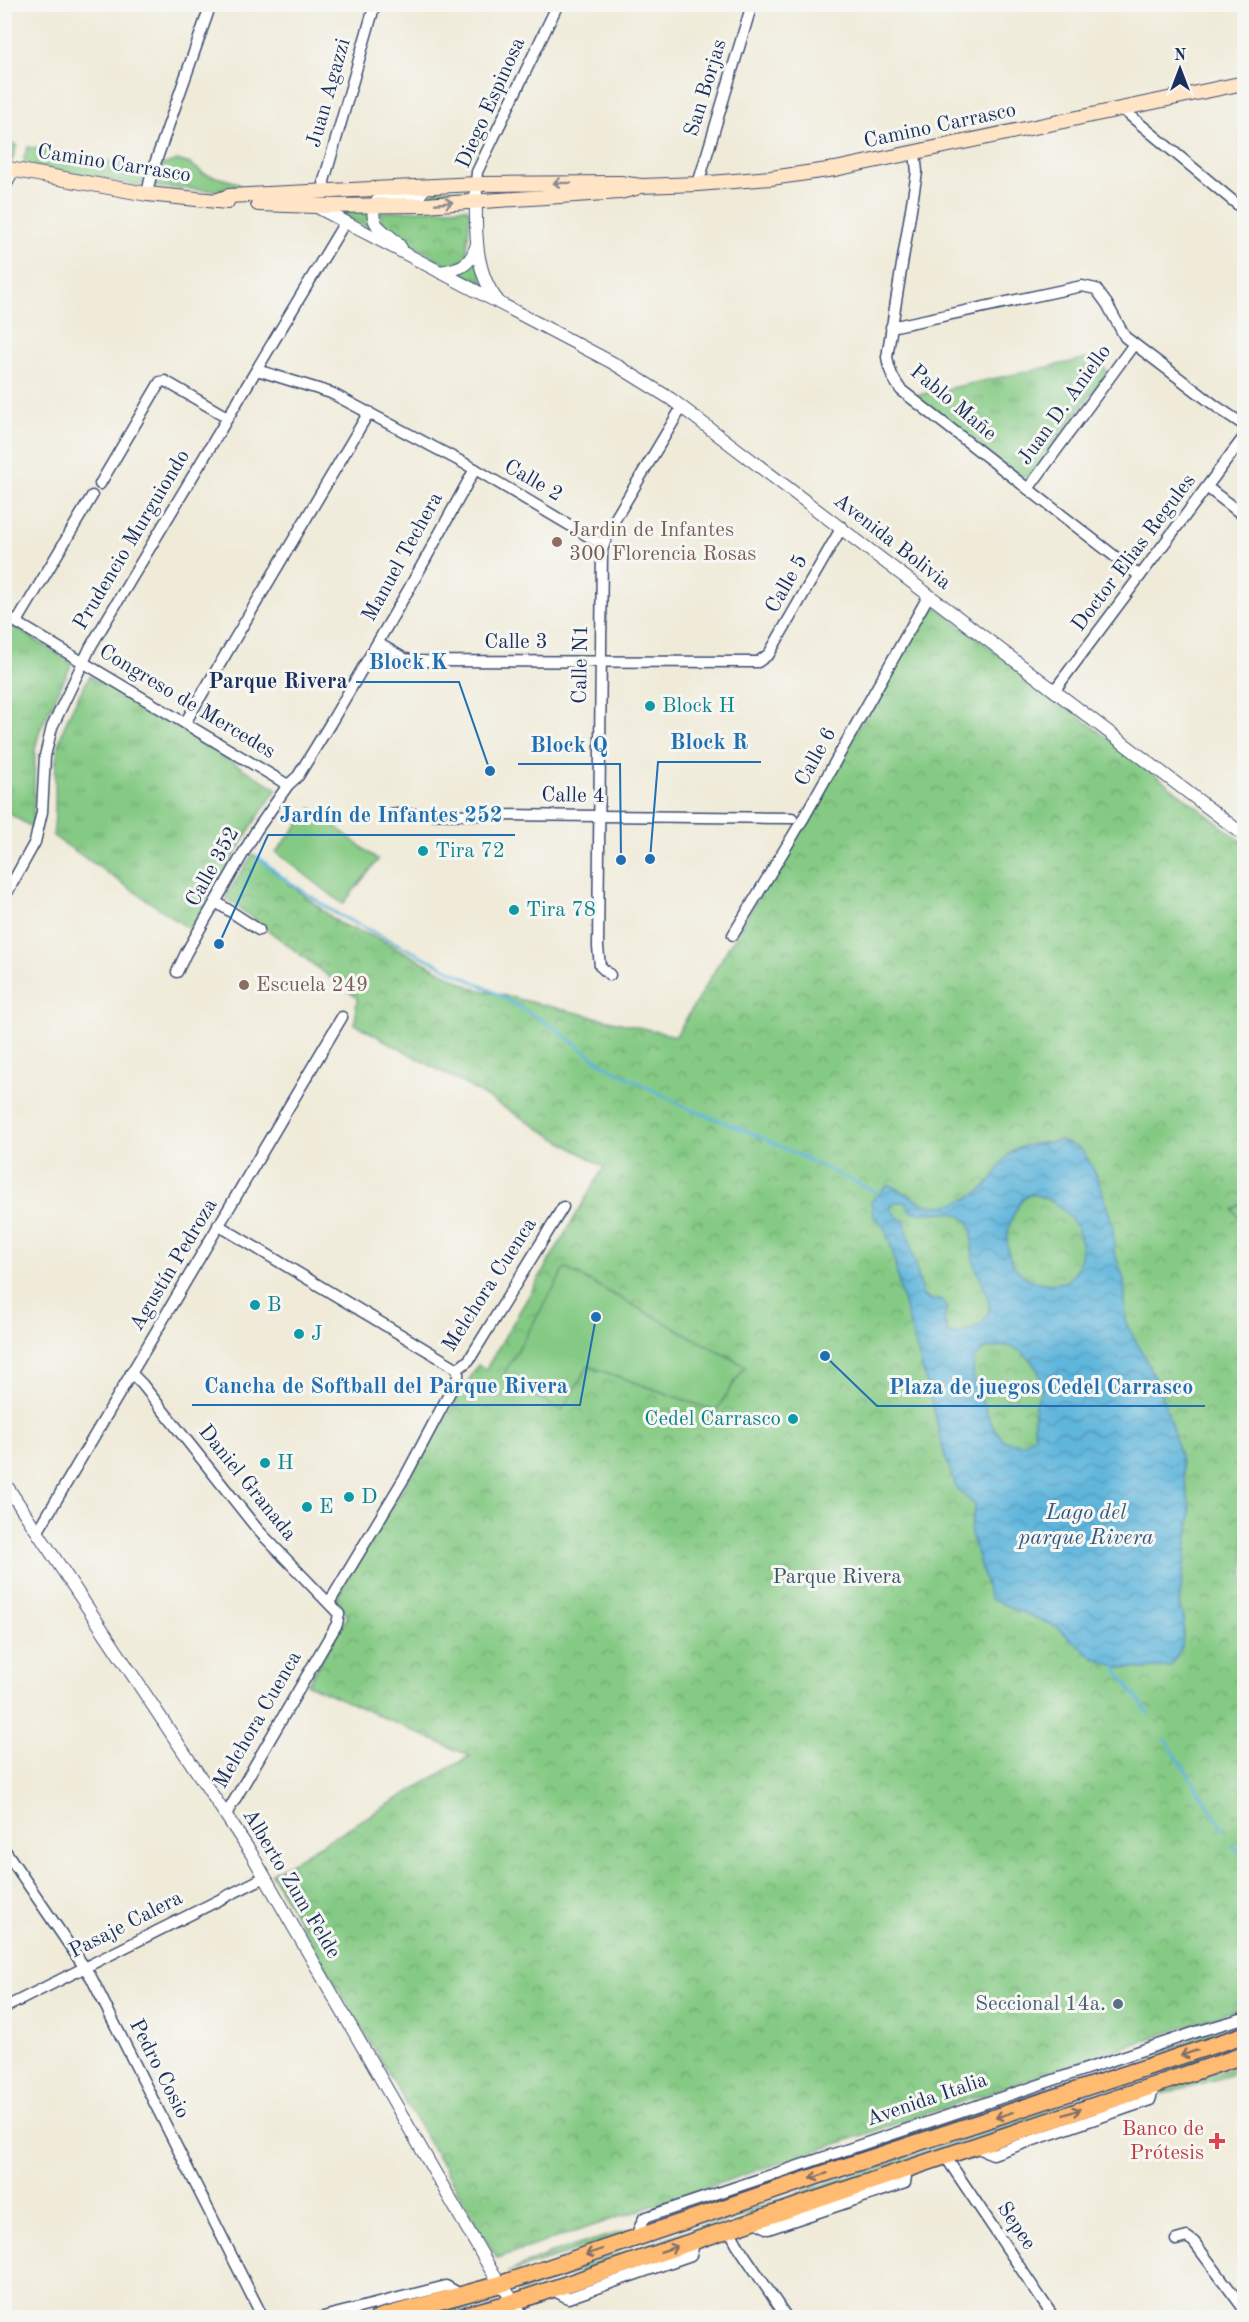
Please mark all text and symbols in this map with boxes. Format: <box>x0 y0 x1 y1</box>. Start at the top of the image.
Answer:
street label: Diego Espinosa <box>453 34 529 172</box>
street label: Juan Agazzi <box>303 36 355 150</box>
street label: San Borjas <box>681 37 731 139</box>
north arrow <box>1150 39 1210 99</box>
text: N <box>1174 48 1187 64</box>
street label: Camino Carrasco <box>862 100 1018 152</box>
street label: Camino Carrasco <box>36 141 192 187</box>
one-way arrow <box>553 177 573 189</box>
one-way arrow <box>433 197 453 208</box>
street label: Juan D. Aniello <box>1015 341 1115 469</box>
street label: Pablo Mañe <box>906 361 1000 445</box>
street label: Prudencio Murguiondo <box>70 446 194 634</box>
street label: Calle 2 <box>500 456 566 506</box>
street label: Doctor Elias Regules <box>1068 470 1200 636</box>
street label: Manuel Techera <box>359 489 447 625</box>
street label: Avenida Bolivia <box>830 490 954 594</box>
place label: Jardin de Infantes 300 Florencia Rosas <box>569 520 756 565</box>
marker: Jardin de Infantes 300 Florencia Rosas <box>550 535 564 549</box>
street label: Calle 5 <box>762 551 812 617</box>
street label: Calle N1 <box>570 624 592 704</box>
street label: Calle 3 <box>484 632 548 653</box>
street label: Congreso de Mercedes <box>95 641 279 763</box>
callout: Block K <box>356 642 459 682</box>
text: Block K <box>368 652 448 674</box>
district label: Parque Rivera <box>208 671 348 693</box>
place label: Block H <box>662 696 735 717</box>
marker: Block H <box>643 699 657 713</box>
callout: Block R <box>658 722 761 762</box>
callout: Block Q <box>518 724 620 764</box>
street label: Calle 6 <box>791 724 841 790</box>
text: Block R <box>670 732 748 754</box>
text: Block Q <box>530 735 608 757</box>
street label: Calle 4 <box>541 785 605 807</box>
callout: Jardín de Infantes 252 <box>268 795 515 835</box>
text: Jardín de Infantes 252 <box>279 805 503 827</box>
street label: Calle 352 <box>183 823 243 911</box>
place label: Tira 72 <box>435 841 505 862</box>
marker: Tira 72 <box>416 844 430 858</box>
place label: Tira 78 <box>526 900 596 921</box>
marker: Tira 78 <box>507 903 521 917</box>
place label: Escuela 249 <box>256 975 368 996</box>
marker: Escuela 249 <box>237 978 251 992</box>
street label: Agustín Pedroza <box>126 1195 222 1335</box>
street label: Melchora Cuenca <box>439 1214 541 1356</box>
place label: B <box>267 1295 282 1316</box>
marker: B <box>248 1298 262 1312</box>
place label: J <box>311 1324 322 1345</box>
marker: J <box>292 1327 306 1341</box>
callout: Cancha de Softball del Parque Rivera <box>192 1365 580 1405</box>
callout: Plaza de juegos Cedel Carrasco <box>877 1366 1205 1406</box>
text: Cancha de Softball del Parque Rivera <box>204 1376 568 1398</box>
text: Plaza de juegos Cedel Carrasco <box>889 1377 1193 1399</box>
place label: Cedel Carrasco <box>644 1409 781 1430</box>
marker: Cedel Carrasco <box>786 1412 800 1426</box>
street label: Daniel Granada <box>194 1421 300 1545</box>
place label: H <box>277 1453 294 1474</box>
marker: H <box>258 1456 272 1470</box>
place label: D <box>361 1487 377 1508</box>
marker: D <box>342 1490 356 1504</box>
place label: E <box>319 1497 334 1518</box>
marker: E <box>300 1500 314 1514</box>
water label: Lago del parque Rivera <box>1016 1502 1154 1549</box>
park label: Parque Rivera <box>772 1567 902 1588</box>
street label: Melchora Cuenca <box>210 1648 306 1792</box>
street label: Alberto Zum Felde <box>238 1806 344 1962</box>
street label: Pasaje Calera <box>66 1887 186 1963</box>
place label: Seccional 14a. <box>975 1994 1106 2015</box>
marker: Seccional 14a. <box>1111 1997 1125 2011</box>
street label: Pedro Cosio <box>125 2016 193 2122</box>
one-way arrow <box>1180 2048 1199 2059</box>
street label: Avenida Italia <box>864 2069 990 2131</box>
one-way arrow <box>1062 2106 1081 2117</box>
one-way arrow <box>995 2111 1014 2122</box>
place label: Banco de Prótesis <box>1122 2119 1204 2164</box>
marker: Banco de Prótesis <box>1208 2132 1226 2150</box>
one-way arrow <box>810 2171 829 2182</box>
street label: Sepee <box>993 2198 1039 2254</box>
one-way arrow <box>659 2243 678 2254</box>
one-way arrow <box>585 2247 604 2258</box>

